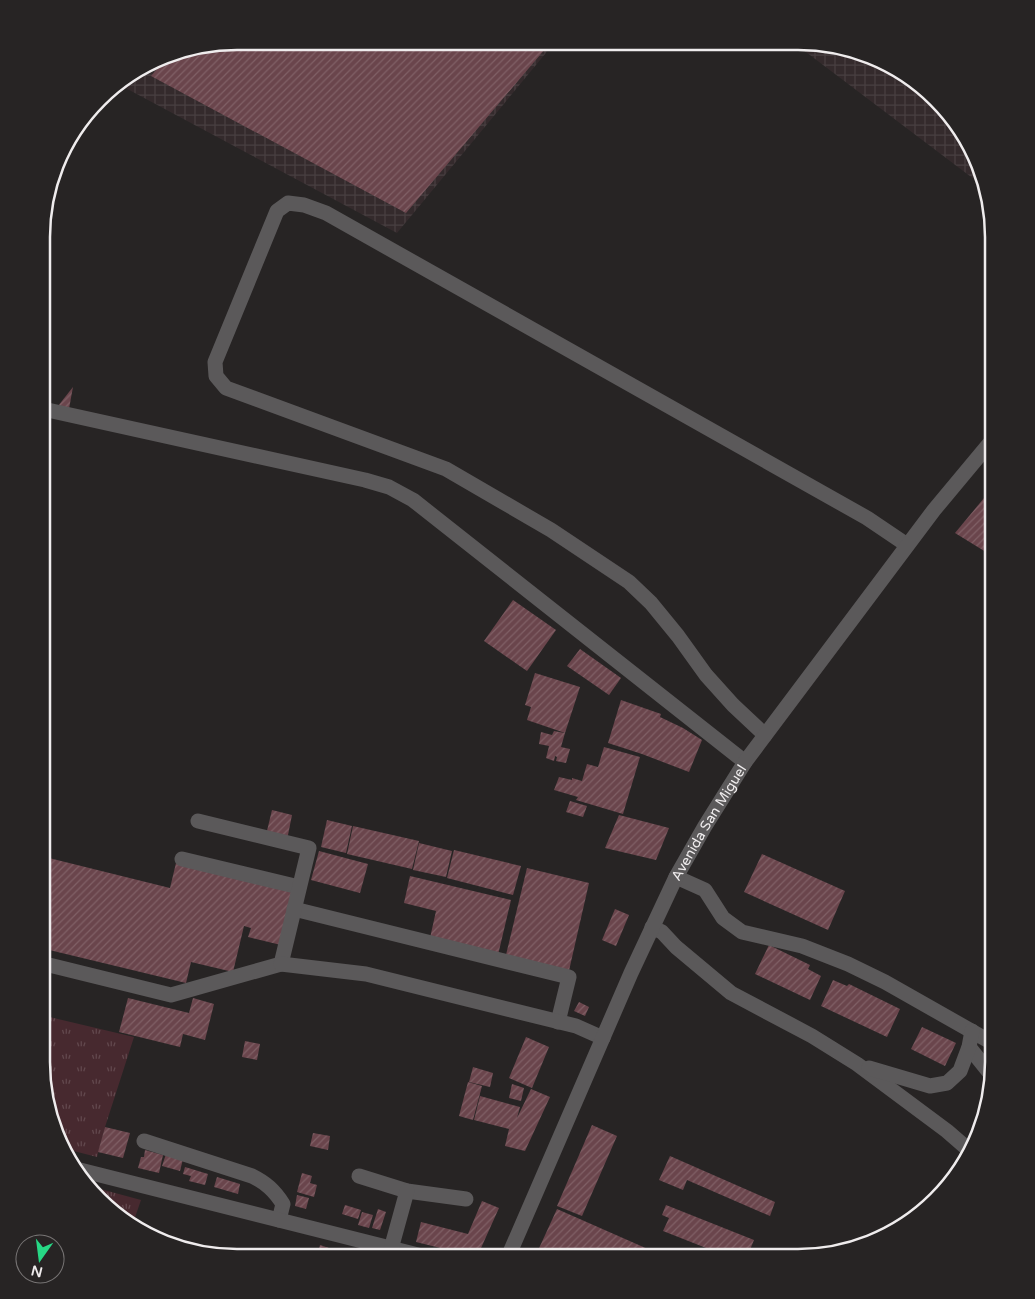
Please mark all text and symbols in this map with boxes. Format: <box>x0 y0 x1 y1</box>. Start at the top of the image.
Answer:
street label: Avenida San Miguel <box>668 762 750 884</box>
north arrow <box>15 1234 65 1284</box>
text: N <box>29 1262 44 1281</box>

